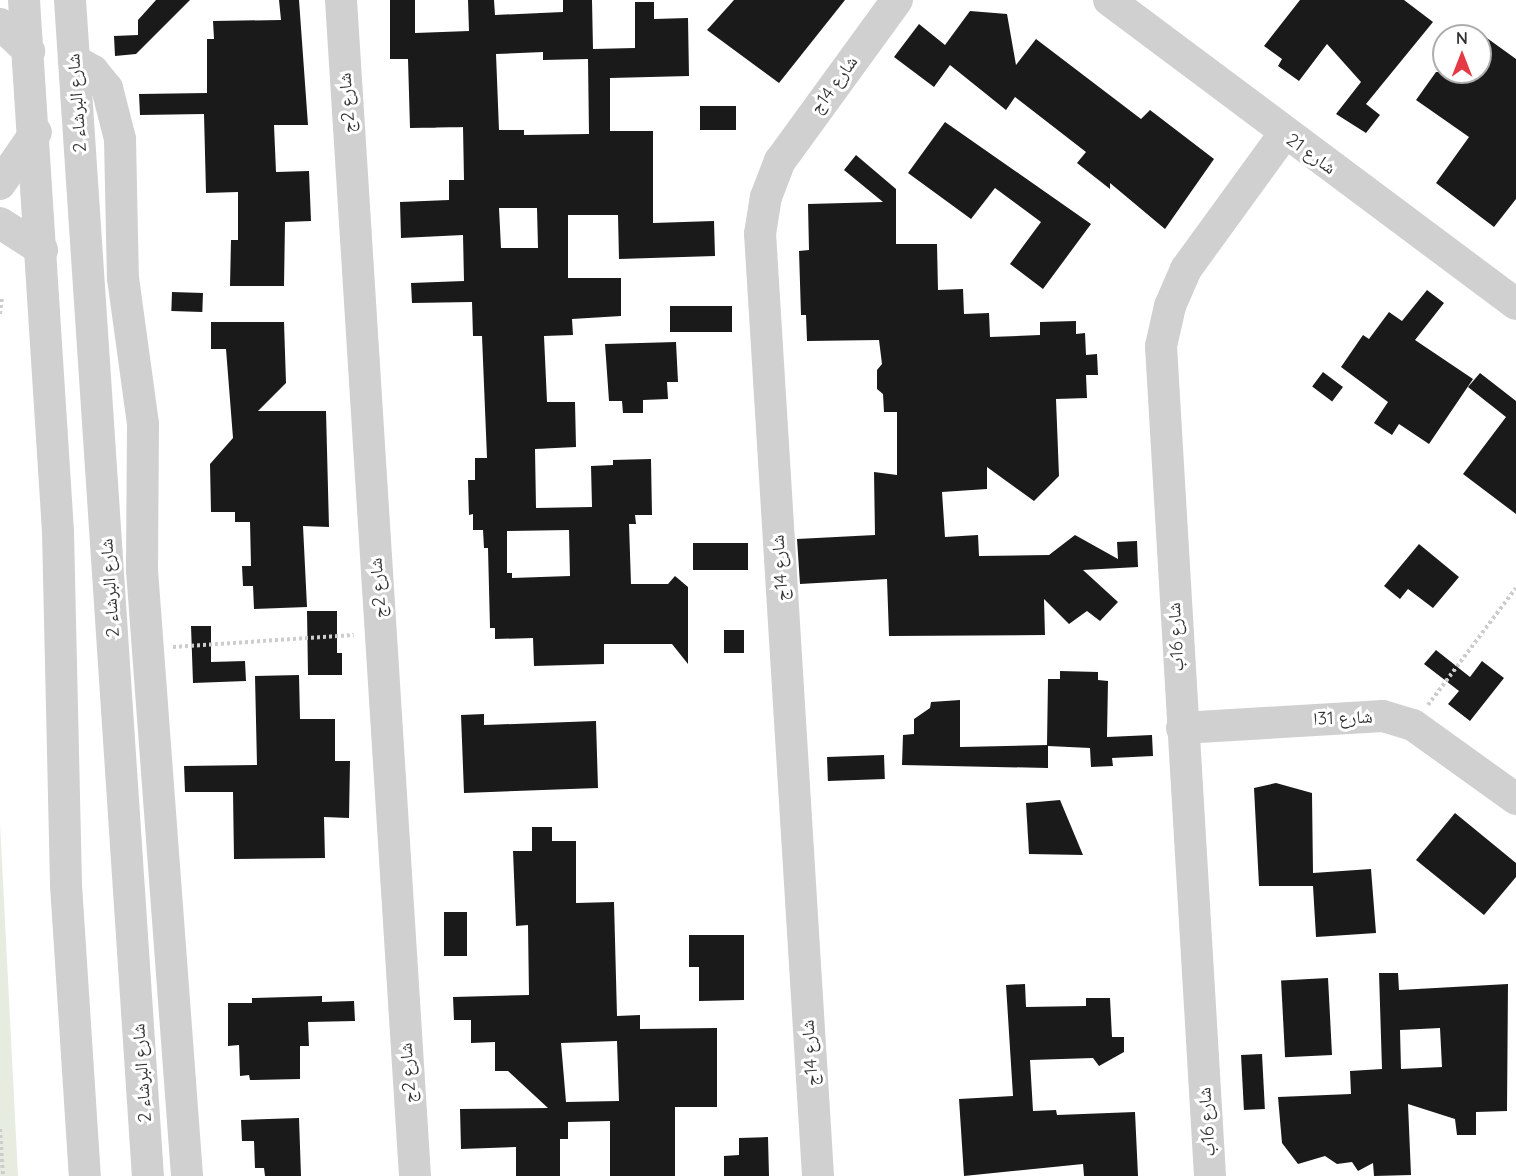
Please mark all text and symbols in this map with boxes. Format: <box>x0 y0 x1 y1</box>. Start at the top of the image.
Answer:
north arrow <box>1432 24 1492 84</box>
text: N <box>1456 28 1468 48</box>
street label: شارع 14ج <box>806 52 862 118</box>
street label: شارع البرشاء 2 <box>63 53 91 153</box>
street label: شارع 2ج <box>334 72 360 134</box>
street label: شارع 21 <box>1282 129 1340 179</box>
street label: شارع 14ج <box>767 534 793 602</box>
street label: شارع البرشاء 2 <box>96 538 124 638</box>
street label: شارع 2ج <box>365 557 391 619</box>
street label: شارع 16ب <box>1163 602 1189 672</box>
street label: شارع 31ا <box>1313 706 1373 730</box>
street label: شارع 14ج <box>797 1019 823 1087</box>
street label: شارع البرشاء 2 <box>128 1023 156 1123</box>
street label: شارع 2ج <box>395 1042 421 1104</box>
street label: شارع 16ب <box>1194 1087 1220 1157</box>

